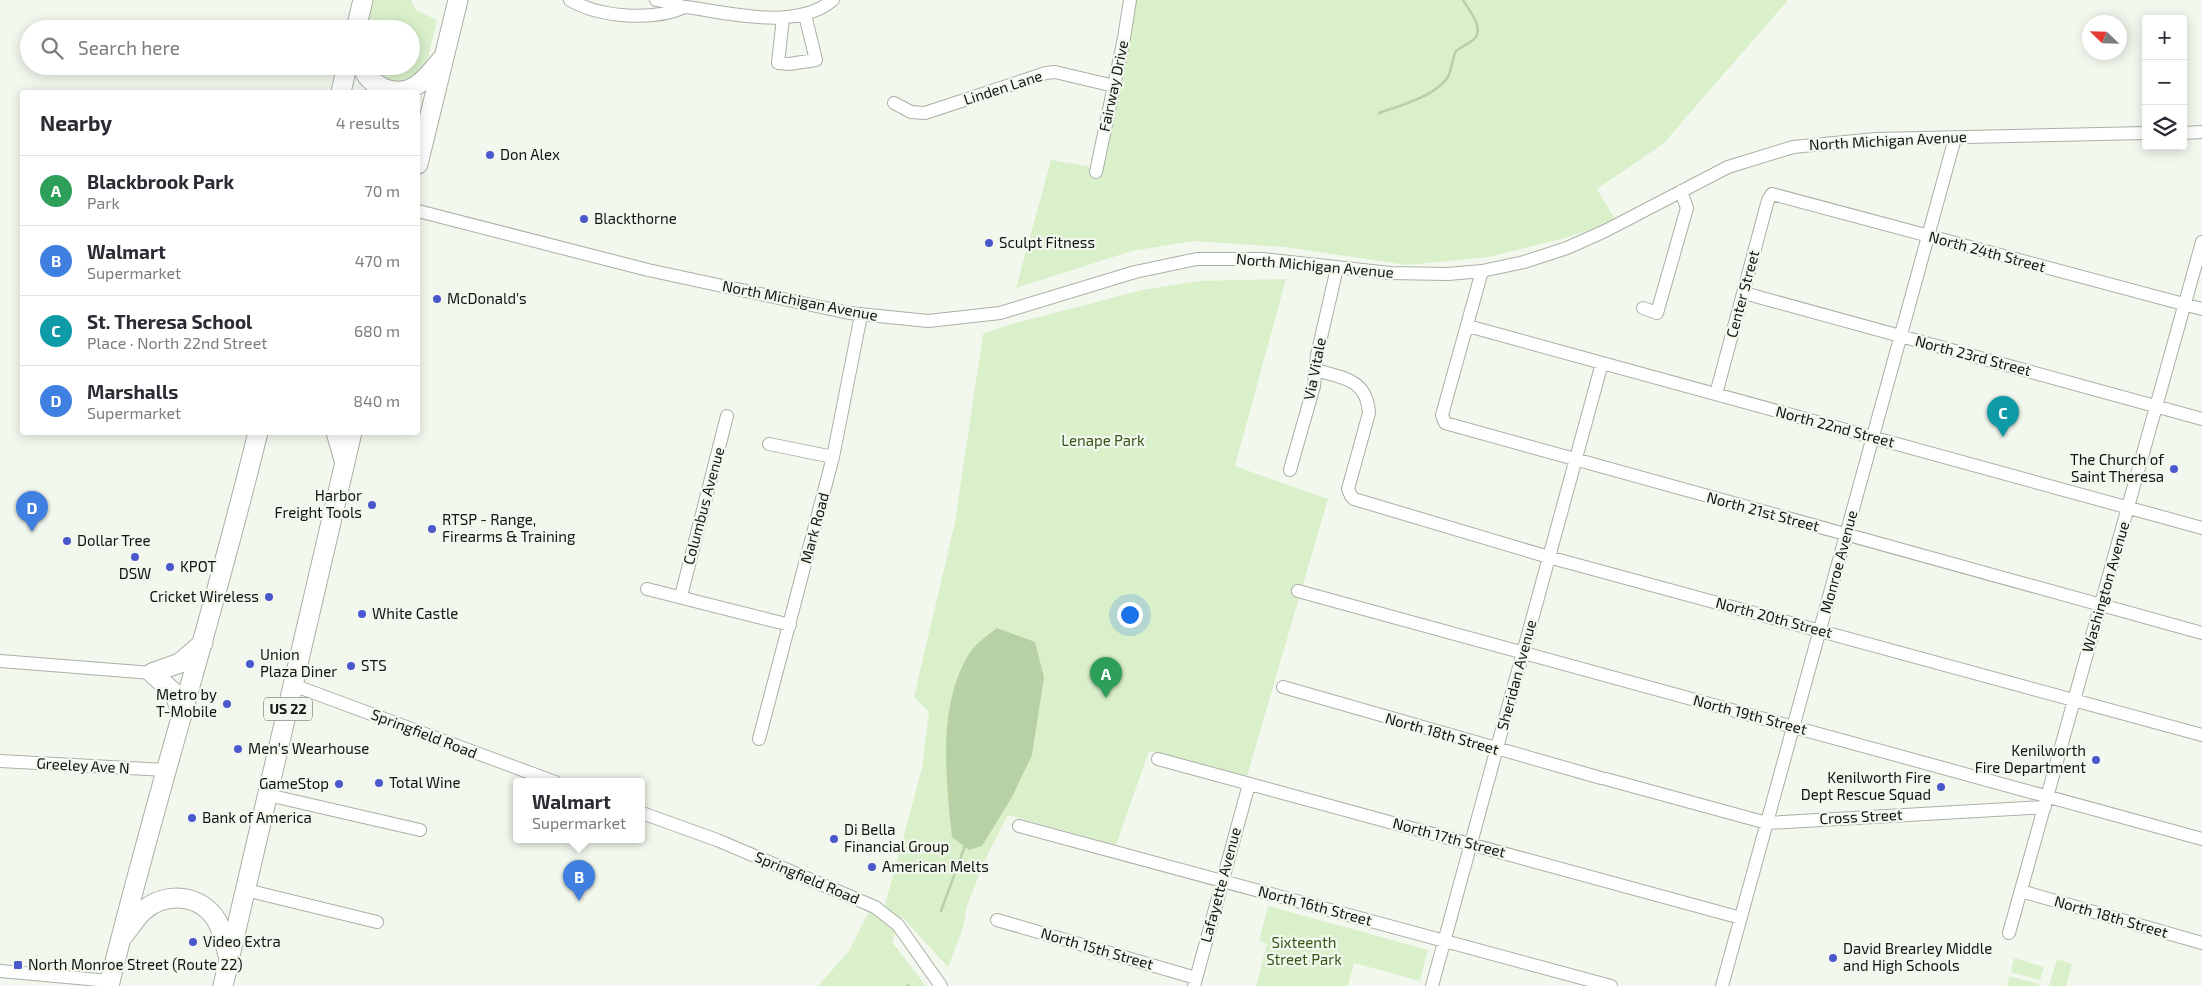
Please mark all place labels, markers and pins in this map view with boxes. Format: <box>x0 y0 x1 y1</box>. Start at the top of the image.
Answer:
place label: Don Alex <box>500 145 560 163</box>
marker: Don Alex <box>484 149 496 161</box>
place label: Blackthorne <box>594 209 677 227</box>
marker: Blackthorne <box>578 213 590 225</box>
place label: Sculpt Fitness <box>999 233 1095 251</box>
marker: Sculpt Fitness <box>983 237 995 249</box>
place label: McDonald's <box>447 289 527 307</box>
marker: McDonald's <box>431 293 443 305</box>
pin: C <box>1987 396 2019 437</box>
place label: The Church of Saint Theresa <box>2070 450 2164 485</box>
marker: The Church of Saint Theresa <box>2168 463 2180 475</box>
place label: Harbor Freight Tools <box>275 486 362 521</box>
pin: D <box>16 491 48 532</box>
marker: Harbor Freight Tools <box>366 499 378 511</box>
place label: RTSP - Range, Firearms & Training <box>442 510 576 545</box>
marker: RTSP - Range, Firearms & Training <box>426 523 438 535</box>
place label: Dollar Tree <box>77 531 151 549</box>
marker: Dollar Tree <box>61 535 73 547</box>
marker: DSW <box>129 551 141 563</box>
place label: KPOT <box>180 557 217 575</box>
marker: KPOT <box>164 561 176 573</box>
place label: DSW <box>119 564 151 582</box>
place label: Cricket Wireless <box>149 587 259 605</box>
marker: Cricket Wireless <box>263 591 275 603</box>
place label: White Castle <box>372 604 458 622</box>
marker: White Castle <box>356 608 368 620</box>
place label: Union Plaza Diner <box>260 645 337 680</box>
place label: STS <box>361 656 387 674</box>
pin: A <box>1090 657 1122 698</box>
marker: Union Plaza Diner <box>244 658 256 670</box>
marker: STS <box>345 660 357 672</box>
place label: Metro by T-Mobile <box>156 685 217 720</box>
marker: Metro by T-Mobile <box>221 698 233 710</box>
place label: Men's Wearhouse <box>248 739 369 757</box>
place label: Kenilworth Fire Department <box>1975 741 2086 776</box>
marker: Men's Wearhouse <box>232 743 244 755</box>
marker: Kenilworth Fire Department <box>2090 754 2102 766</box>
place label: Kenilworth Fire Dept Rescue Squad <box>1801 768 1931 803</box>
place label: Total Wine <box>389 773 460 791</box>
place label: GameStop <box>259 774 329 792</box>
marker: Total Wine <box>373 777 385 789</box>
marker: GameStop <box>333 778 345 790</box>
marker: Kenilworth Fire Dept Rescue Squad <box>1935 781 1947 793</box>
place label: Bank of America <box>202 808 312 826</box>
marker: Bank of America <box>186 812 198 824</box>
place label: Di Bella Financial Group <box>844 820 949 855</box>
marker: Di Bella Financial Group <box>828 833 840 845</box>
place label: American Melts <box>882 857 989 875</box>
pin: B <box>563 860 595 901</box>
marker: American Melts <box>866 861 878 873</box>
place label: Video Extra <box>203 932 281 950</box>
marker: Video Extra <box>187 936 199 948</box>
place label: David Brearley Middle and High Schools <box>1843 939 1992 974</box>
marker: David Brearley Middle and High Schools <box>1827 952 1839 964</box>
place label: North Monroe Street (Route 22) <box>28 955 243 973</box>
marker: North Monroe Street (Route 22) <box>12 959 24 971</box>

